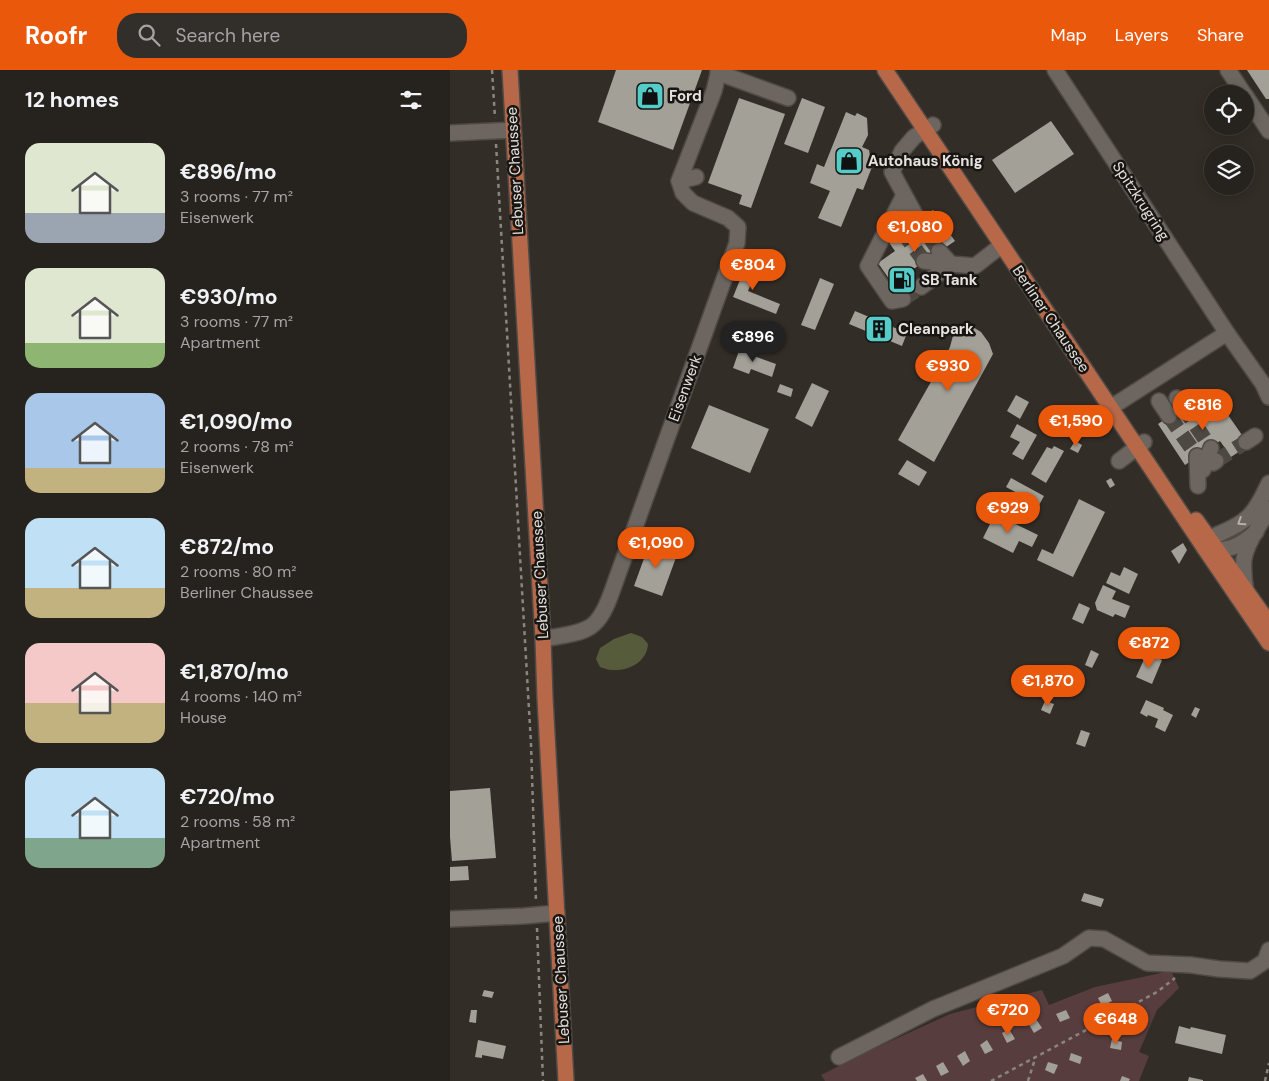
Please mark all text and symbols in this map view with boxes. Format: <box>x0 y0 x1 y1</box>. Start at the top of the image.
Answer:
search box <box>117 13 467 58</box>
text: Roofr <box>25 20 87 51</box>
icon: search <box>135 21 163 49</box>
text: Search here <box>175 23 280 48</box>
text: Map <box>1051 23 1087 47</box>
text: Layers <box>1115 23 1169 47</box>
text: Share <box>1197 23 1244 47</box>
shop icon: Ford <box>635 81 665 111</box>
map controls <box>1204 85 1254 195</box>
button: locate <box>1204 85 1254 135</box>
text: 12 homes <box>25 86 119 114</box>
icon: filters <box>397 86 425 114</box>
place label: Ford <box>669 86 702 106</box>
street label: Lebuser Chaussee <box>502 107 528 235</box>
button: layers <box>1204 145 1254 195</box>
shop icon: Autohaus König <box>834 146 864 176</box>
place label: Autohaus König <box>868 151 983 171</box>
text: €896/mo <box>180 158 276 186</box>
street label: Spitzkrugring <box>1108 158 1174 244</box>
icon: home <box>65 163 125 223</box>
text: 3 rooms · 77 m² <box>180 186 293 207</box>
text: Eisenwerk <box>180 207 254 228</box>
pin: €1,080 <box>874 210 956 253</box>
text: €1,080 <box>887 216 943 237</box>
pin: €804 <box>723 248 783 291</box>
text: €804 <box>731 254 775 275</box>
street label: Berliner Chaussee <box>1008 262 1094 376</box>
fuel station icon: SB Tank <box>887 265 917 295</box>
place label: SB Tank <box>921 270 978 290</box>
text: €930/mo <box>180 283 278 311</box>
icon: home <box>65 288 125 348</box>
text: 3 rooms · 77 m² <box>180 311 293 332</box>
building icon: Cleanpark <box>864 314 894 344</box>
place label: Cleanpark <box>898 319 974 339</box>
pin: €896 <box>723 320 783 363</box>
text: €896 <box>732 326 774 347</box>
text: Apartment <box>180 332 260 353</box>
pin: €930 <box>918 350 978 392</box>
street label: Eisenwerk <box>664 352 706 424</box>
text: €930 <box>926 355 970 376</box>
pin: €816 <box>1173 388 1233 431</box>
text: €816 <box>1184 394 1222 415</box>
pin: €1,590 <box>1035 404 1117 447</box>
text: €1,090/mo <box>180 408 293 436</box>
text: €1,590 <box>1049 410 1103 431</box>
icon: home <box>65 413 125 473</box>
text: 2 rooms · 78 m² <box>180 436 294 457</box>
text: Eisenwerk <box>180 457 254 478</box>
pin: €929 <box>978 492 1038 534</box>
text: €929 <box>987 497 1029 518</box>
street label: Lebuser Chaussee <box>527 511 553 639</box>
one-way arrow <box>1237 515 1246 525</box>
pin: €1,090 <box>615 526 697 569</box>
text: €1,090 <box>628 532 684 553</box>
text: €872/mo <box>180 533 274 561</box>
icon: home <box>65 538 125 598</box>
text: 2 rooms · 80 m² <box>180 561 297 582</box>
text: Berliner Chaussee <box>180 582 313 603</box>
pin: €872 <box>1119 626 1179 669</box>
text: €872 <box>1129 632 1169 653</box>
text: €1,870/mo <box>180 658 289 686</box>
icon: home <box>65 663 125 723</box>
pin: €1,870 <box>1007 664 1089 707</box>
text: €1,870 <box>1022 670 1074 691</box>
text: 4 rooms · 140 m² <box>180 686 302 707</box>
text: House <box>180 707 227 728</box>
text: €720/mo <box>180 783 275 811</box>
icon: home <box>65 788 125 848</box>
text: 2 rooms · 58 m² <box>180 811 295 832</box>
text: Apartment <box>180 832 260 853</box>
street label: Lebuser Chaussee <box>548 916 574 1044</box>
pin: €720 <box>978 994 1038 1036</box>
text: €720 <box>987 999 1029 1020</box>
pin: €648 <box>1086 1002 1146 1045</box>
text: €648 <box>1094 1008 1138 1029</box>

